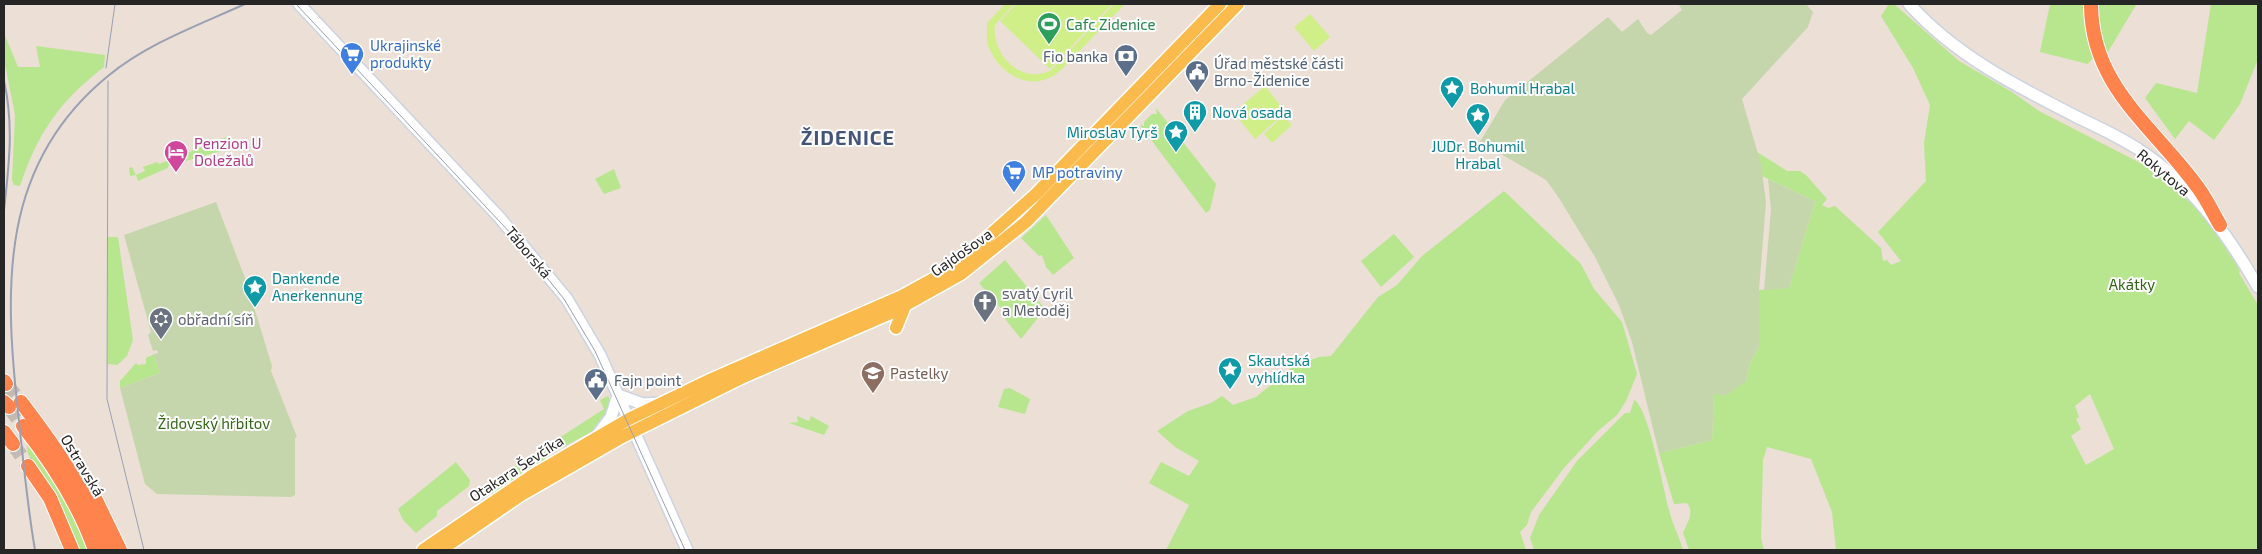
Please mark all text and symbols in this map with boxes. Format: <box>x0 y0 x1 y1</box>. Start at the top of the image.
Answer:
sports icon: Cafc Zidenice <box>1036 11 1062 45</box>
place label: Cafc Zidenice <box>1066 15 1156 33</box>
place label: Ukrajinské produkty <box>370 36 441 71</box>
supermarket icon: Ukrajinské produkty <box>339 41 365 75</box>
bank icon: Fio banka <box>1113 43 1139 77</box>
place label: Fio banka <box>1043 47 1108 65</box>
place label: Úřad městské části Brno-Židenice <box>1214 54 1344 89</box>
public building icon: Úřad městské části Brno-Židenice <box>1184 59 1210 93</box>
place icon: Bohumil Hrabal <box>1439 75 1465 109</box>
place label: Bohumil Hrabal <box>1470 79 1575 97</box>
building icon: Nová osada <box>1182 99 1208 133</box>
place icon: JUDr. Bohumil Hrabal <box>1465 102 1491 136</box>
place label: Nová osada <box>1212 103 1292 121</box>
place icon: Miroslav Tyrš <box>1163 119 1189 153</box>
place label: Miroslav Tyrš <box>1067 123 1158 141</box>
district label: ŽIDENICE <box>801 125 895 149</box>
place label: Penzion U Doležalů <box>194 134 261 169</box>
place label: JUDr. Bohumil Hrabal <box>1431 137 1525 172</box>
hotel icon: Penzion U Doležalů <box>163 139 189 173</box>
street label: Rokytova <box>2134 145 2194 199</box>
supermarket icon: MP potraviny <box>1001 159 1027 193</box>
place label: MP potraviny <box>1032 163 1123 181</box>
street label: Táborská <box>502 222 556 282</box>
street label: Gajdošova <box>927 224 996 280</box>
place label: Dankende Anerkennung <box>272 269 363 304</box>
place icon: Dankende Anerkennung <box>242 274 268 308</box>
park label: Akátky <box>2109 275 2155 293</box>
place label: svatý Cyril a Metoděj <box>1002 284 1073 320</box>
church icon: svatý Cyril a Metoděj <box>972 289 998 323</box>
synagogue icon: obřadní síň <box>148 306 174 340</box>
place label: obřadní síň <box>178 310 254 328</box>
place label: Skautská vyhlídka <box>1248 351 1310 386</box>
place icon: Skautská vyhlídka <box>1217 356 1243 390</box>
school or university icon: Pastelky <box>860 360 886 394</box>
place label: Pastelky <box>890 364 949 382</box>
public building icon: Fajn point <box>583 367 609 401</box>
place label: Fajn point <box>614 371 681 390</box>
park label: Židovský hřbitov <box>158 414 270 432</box>
street label: Ostravská <box>58 431 108 499</box>
street label: Otakara Ševčíka <box>466 431 566 505</box>

